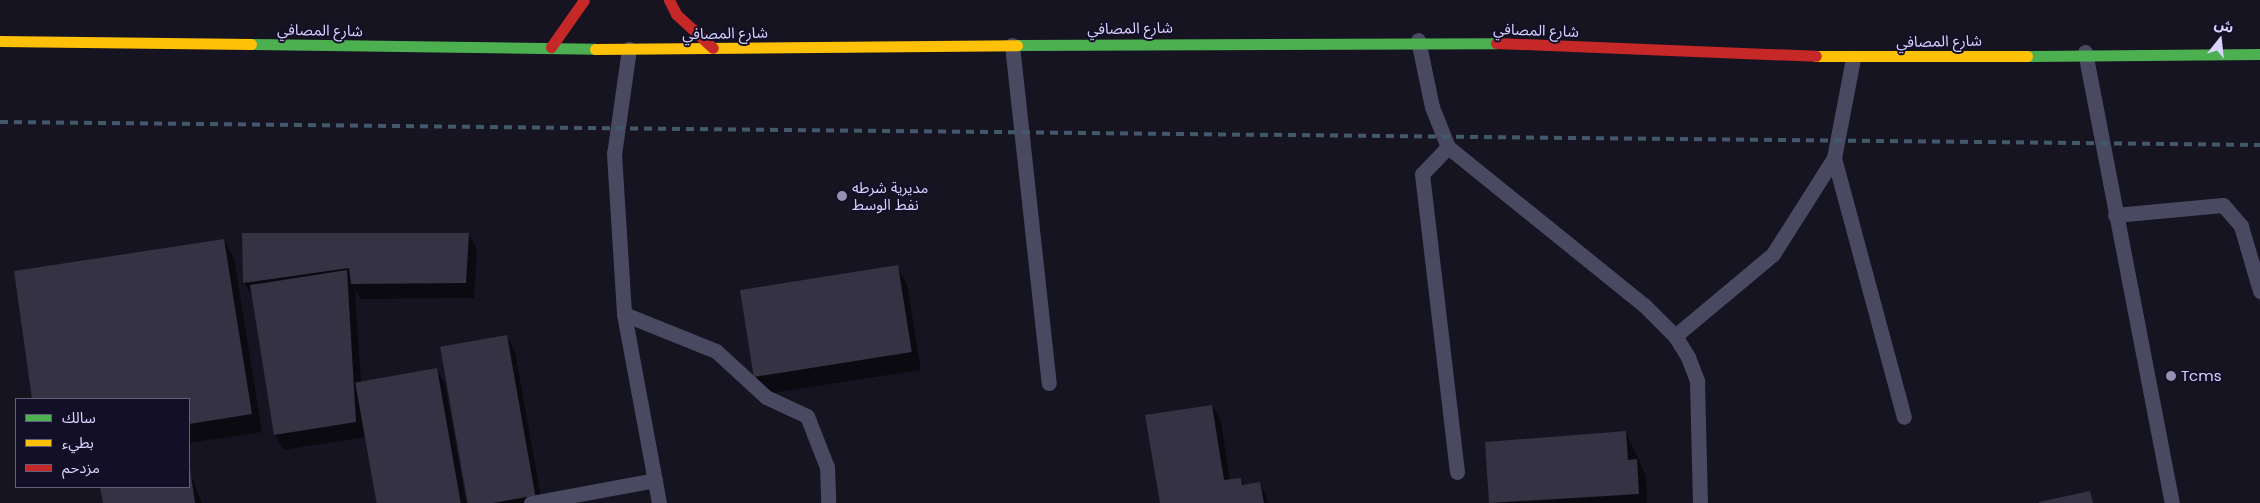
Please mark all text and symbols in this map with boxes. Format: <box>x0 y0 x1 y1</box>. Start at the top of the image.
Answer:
text: ش <box>2212 13 2236 38</box>
north arrow <box>2195 15 2245 65</box>
street label: شارع المصافي <box>1087 18 1173 38</box>
street label: شارع المصافي <box>277 20 363 40</box>
street label: شارع المصافي <box>1493 20 1579 40</box>
street label: شارع المصافي <box>682 23 768 43</box>
street label: شارع المصافي <box>1896 31 1982 51</box>
place label: مديرية شرطه نفط الوسط <box>852 178 928 213</box>
marker: مديرية شرطه نفط الوسط <box>836 190 848 202</box>
place label: Tcms <box>2181 367 2221 385</box>
marker: Tcms <box>2165 370 2177 382</box>
legend <box>15 398 190 488</box>
text: سالك <box>62 407 96 428</box>
text: بطيء <box>62 432 94 453</box>
text: مزدحم <box>62 457 100 478</box>

